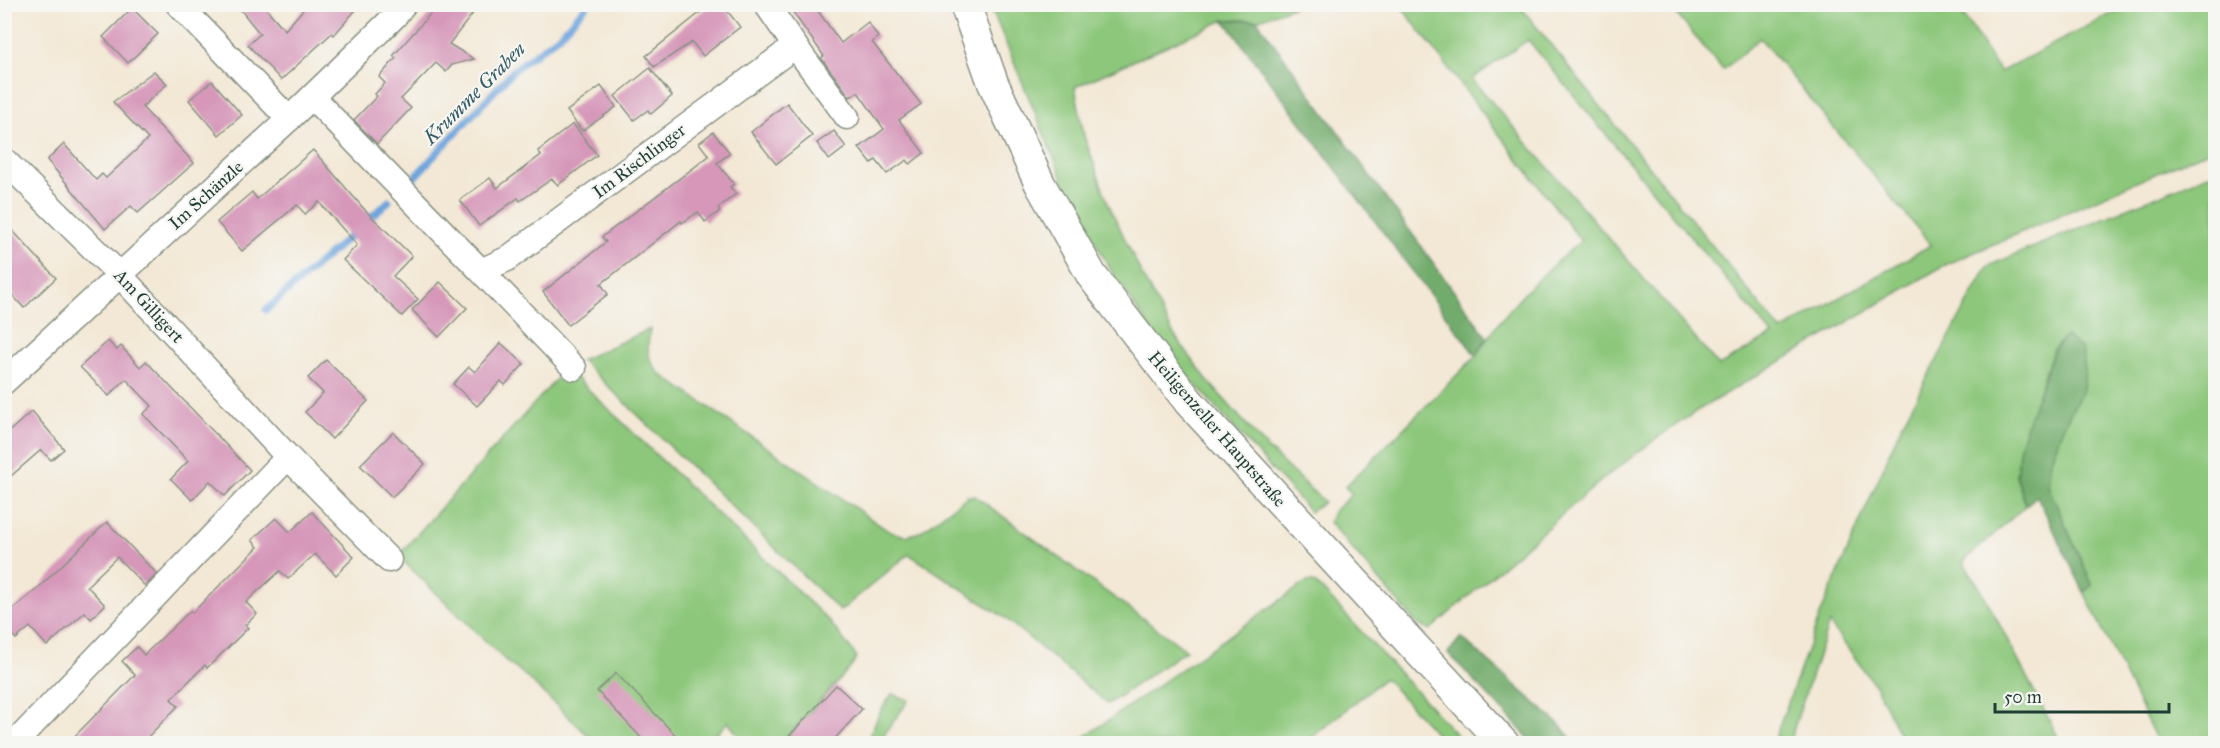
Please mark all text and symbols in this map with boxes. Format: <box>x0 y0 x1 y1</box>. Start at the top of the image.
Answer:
water label: Krumme Graben <box>417 37 530 150</box>
street label: Im Rischlinger <box>588 119 691 204</box>
street label: Im Schänzle <box>164 156 248 234</box>
street label: Am Gilligert <box>108 264 189 349</box>
street label: Heiligenzeller Hauptstraße <box>1143 347 1291 512</box>
scale bar <box>1995 676 2169 714</box>
text: 50 m <box>2004 686 2042 708</box>

